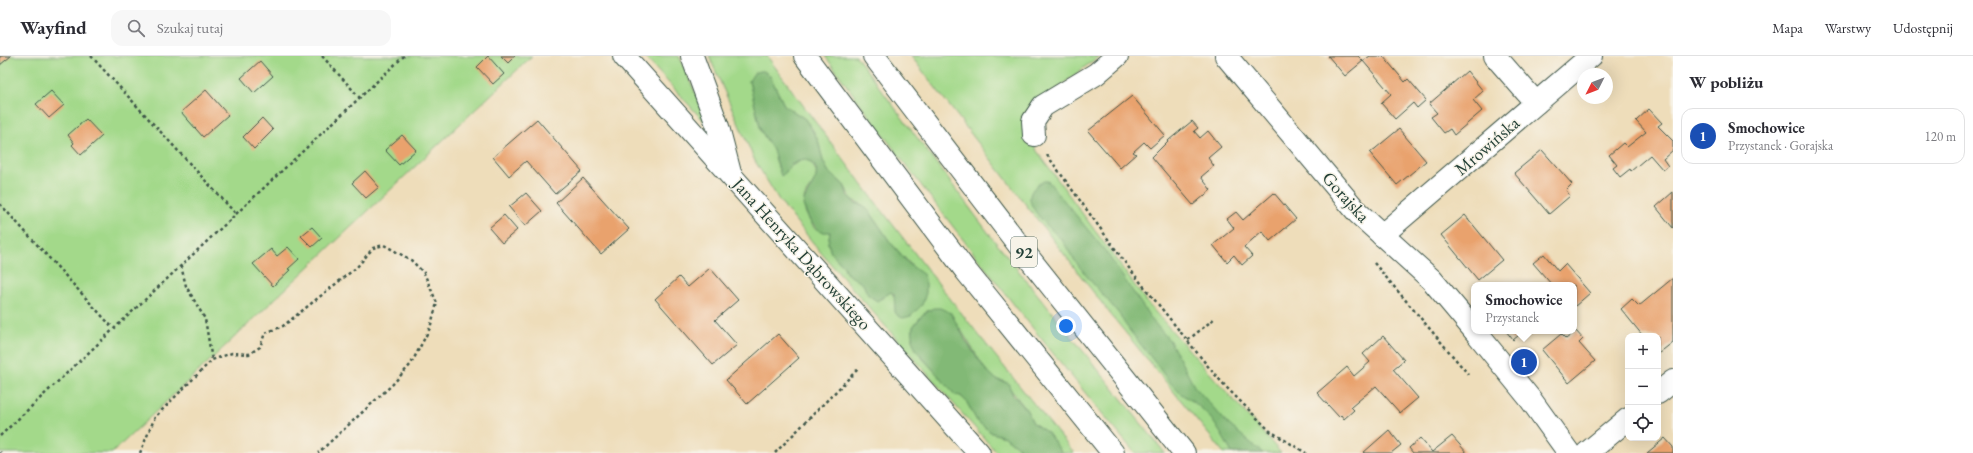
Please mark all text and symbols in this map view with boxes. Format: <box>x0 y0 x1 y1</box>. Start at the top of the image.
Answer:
search box <box>111 10 391 46</box>
text: Wayfind <box>20 15 87 40</box>
icon: search <box>125 17 147 39</box>
text: Szukaj tutaj <box>157 18 223 37</box>
text: Mapa <box>1772 19 1803 37</box>
text: Warstwy <box>1825 19 1871 37</box>
text: Udostępnij <box>1893 19 1953 37</box>
north arrow <box>1577 68 1613 104</box>
text: W pobliżu <box>1689 71 1763 93</box>
street label: Mrowińska <box>1449 111 1524 180</box>
text: Smochowice <box>1728 118 1805 137</box>
text: 1 <box>1700 128 1706 145</box>
text: 120 m <box>1925 128 1956 145</box>
text: Przystanek · Gorajska <box>1728 137 1833 154</box>
street label: Gorajska <box>1318 166 1376 227</box>
street label: Jana Henryka Dąbrowskiego <box>726 171 877 335</box>
road number: 92 <box>1011 237 1037 267</box>
popup <box>1471 282 1577 334</box>
text: Smochowice <box>1486 290 1562 309</box>
text: Przystanek <box>1486 309 1539 326</box>
your location <box>1056 316 1076 336</box>
map controls <box>1625 333 1661 441</box>
button: + <box>1625 333 1661 369</box>
pin: 1 <box>1511 347 1537 377</box>
button: − <box>1625 369 1661 405</box>
button: locate <box>1625 405 1661 441</box>

